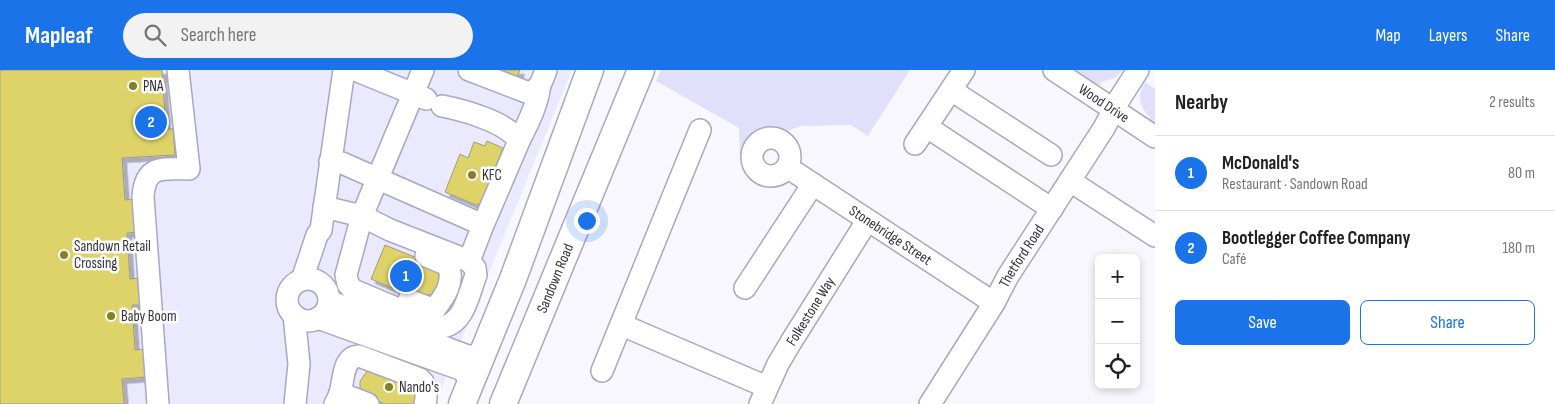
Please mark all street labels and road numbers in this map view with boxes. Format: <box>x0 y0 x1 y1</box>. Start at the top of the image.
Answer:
street label: Wood Drive <box>1075 80 1133 127</box>
street label: Stonebridge Street <box>846 201 936 269</box>
street label: Thetford Road <box>994 221 1048 291</box>
street label: Sandown Road <box>532 241 578 316</box>
street label: Folkestone Way <box>782 273 839 349</box>

